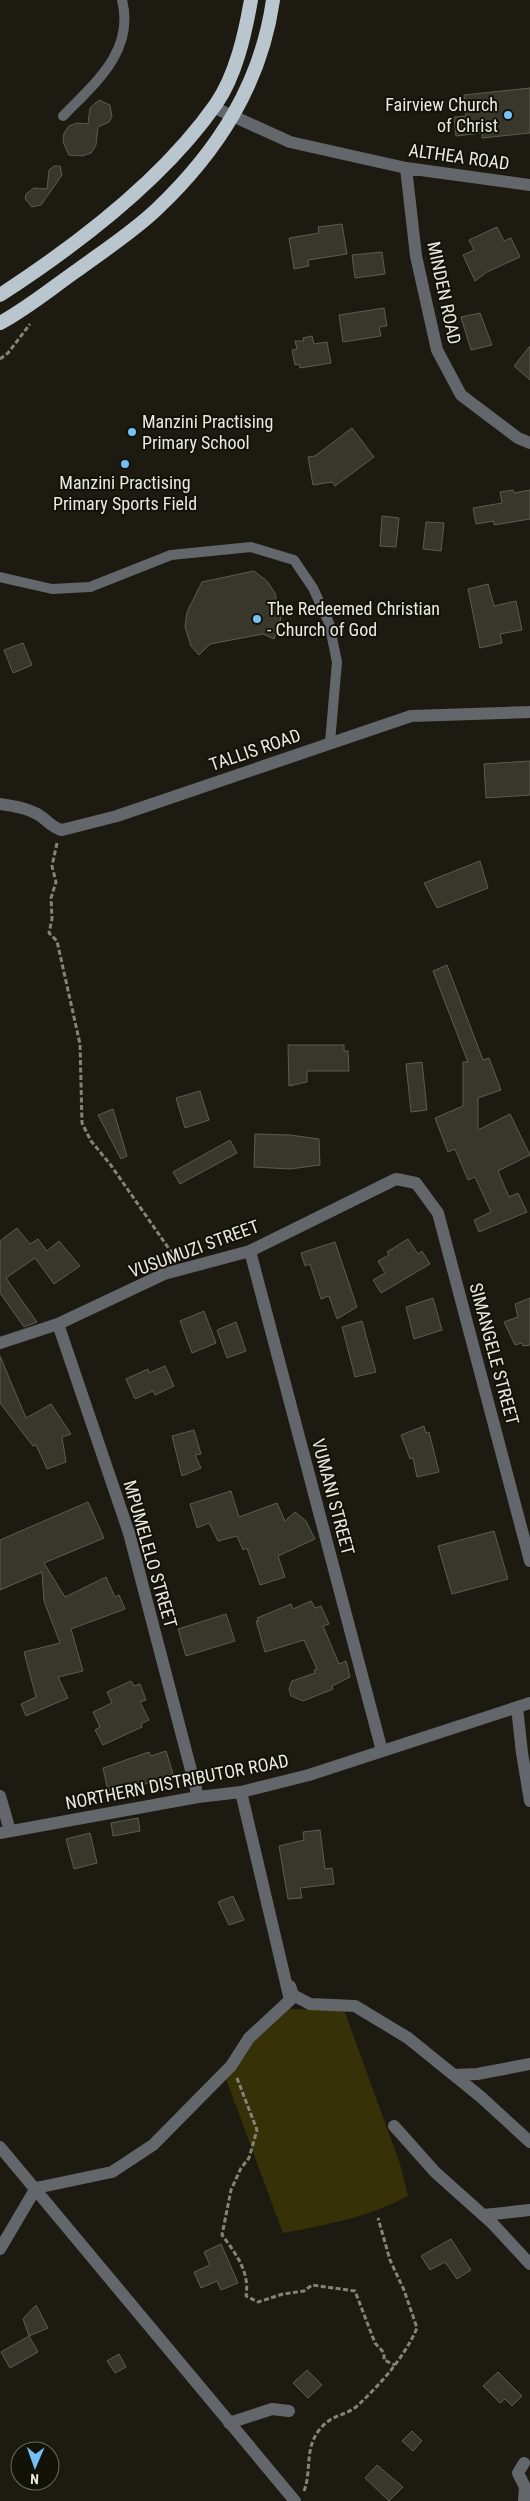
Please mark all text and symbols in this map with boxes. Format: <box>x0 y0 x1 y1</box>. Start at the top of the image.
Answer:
place label: Fairview Church of Christ <box>385 94 498 136</box>
marker: Fairview Church of Christ <box>502 109 514 121</box>
street label: ALTHEA ROAD <box>407 139 511 174</box>
street label: MINDEN ROAD <box>423 240 466 346</box>
place label: Manzini Practising Primary School <box>142 411 273 453</box>
marker: Manzini Practising Primary School <box>126 426 138 438</box>
marker: Manzini Practising Primary Sports Field <box>119 458 131 470</box>
place label: Manzini Practising Primary Sports Field <box>53 472 197 514</box>
place label: The Redeemed Christian - Church of God <box>267 598 440 640</box>
marker: The Redeemed Christian - Church of God <box>251 613 263 625</box>
street label: TALLIS ROAD <box>207 724 303 775</box>
street label: VUSUMUZI STREET <box>126 1215 262 1282</box>
street label: SIMANGELE STREET <box>465 1281 524 1427</box>
street label: VUMANI STREET <box>308 1436 359 1557</box>
street label: MPUMELELO STREET <box>119 1478 182 1630</box>
street label: NORTHERN DISTRIBUTOR ROAD <box>63 1750 290 1813</box>
north arrow <box>10 2441 60 2491</box>
text: N <box>30 2471 39 2487</box>

